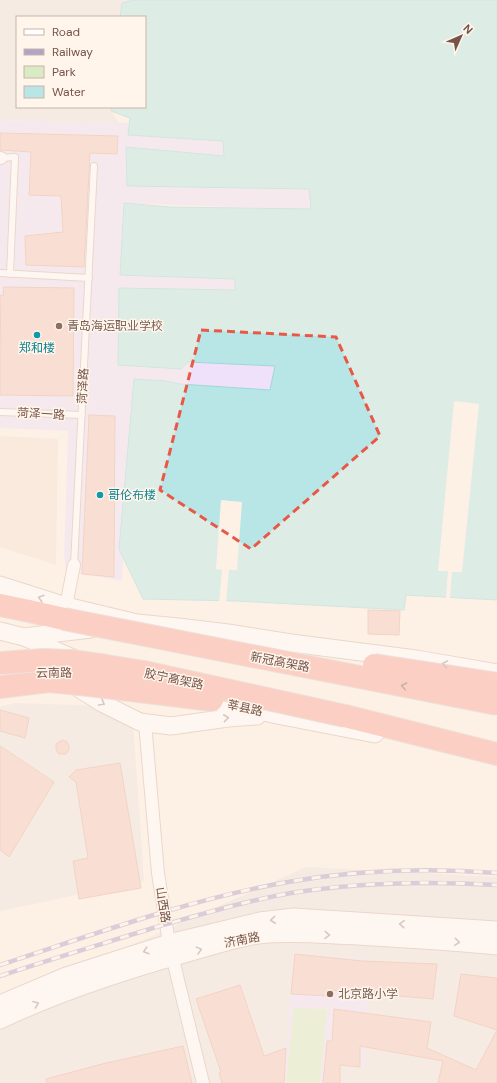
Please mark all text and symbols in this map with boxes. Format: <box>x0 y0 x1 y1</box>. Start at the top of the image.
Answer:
legend <box>16 16 146 108</box>
north arrow <box>441 16 481 56</box>
text: N <box>460 21 476 37</box>
text: Road <box>52 24 80 40</box>
text: Railway <box>52 44 93 60</box>
text: Park <box>52 64 76 80</box>
text: Water <box>52 84 86 100</box>
place label: 青岛海运职业学校 <box>67 318 163 334</box>
marker: 青岛海运职业学校 <box>54 321 64 331</box>
marker: 郑和楼 <box>32 330 42 340</box>
place label: 郑和楼 <box>19 340 55 356</box>
street label: 菏泽路 <box>74 368 92 404</box>
street label: 菏泽一路 <box>17 405 65 423</box>
place label: 哥伦布楼 <box>108 487 156 503</box>
marker: 哥伦布楼 <box>95 490 105 500</box>
one-way arrow <box>37 594 44 603</box>
street label: 新冠高架路 <box>249 648 311 676</box>
one-way arrow <box>442 660 448 669</box>
street label: 云南路 <box>36 665 72 681</box>
street label: 胶宁高架路 <box>143 665 205 693</box>
one-way arrow <box>401 682 407 690</box>
street label: 莘县路 <box>226 696 264 720</box>
one-way arrow <box>98 698 105 705</box>
one-way arrow <box>223 714 229 723</box>
street label: 山西路 <box>152 886 174 924</box>
one-way arrow <box>270 915 276 924</box>
one-way arrow <box>399 919 405 928</box>
street label: 济南路 <box>223 929 261 951</box>
one-way arrow <box>324 930 330 939</box>
one-way arrow <box>454 937 460 946</box>
one-way arrow <box>143 946 150 954</box>
one-way arrow <box>195 946 202 955</box>
place label: 北京路小学 <box>338 986 398 1002</box>
marker: 北京路小学 <box>325 989 335 999</box>
one-way arrow <box>31 1001 39 1009</box>

